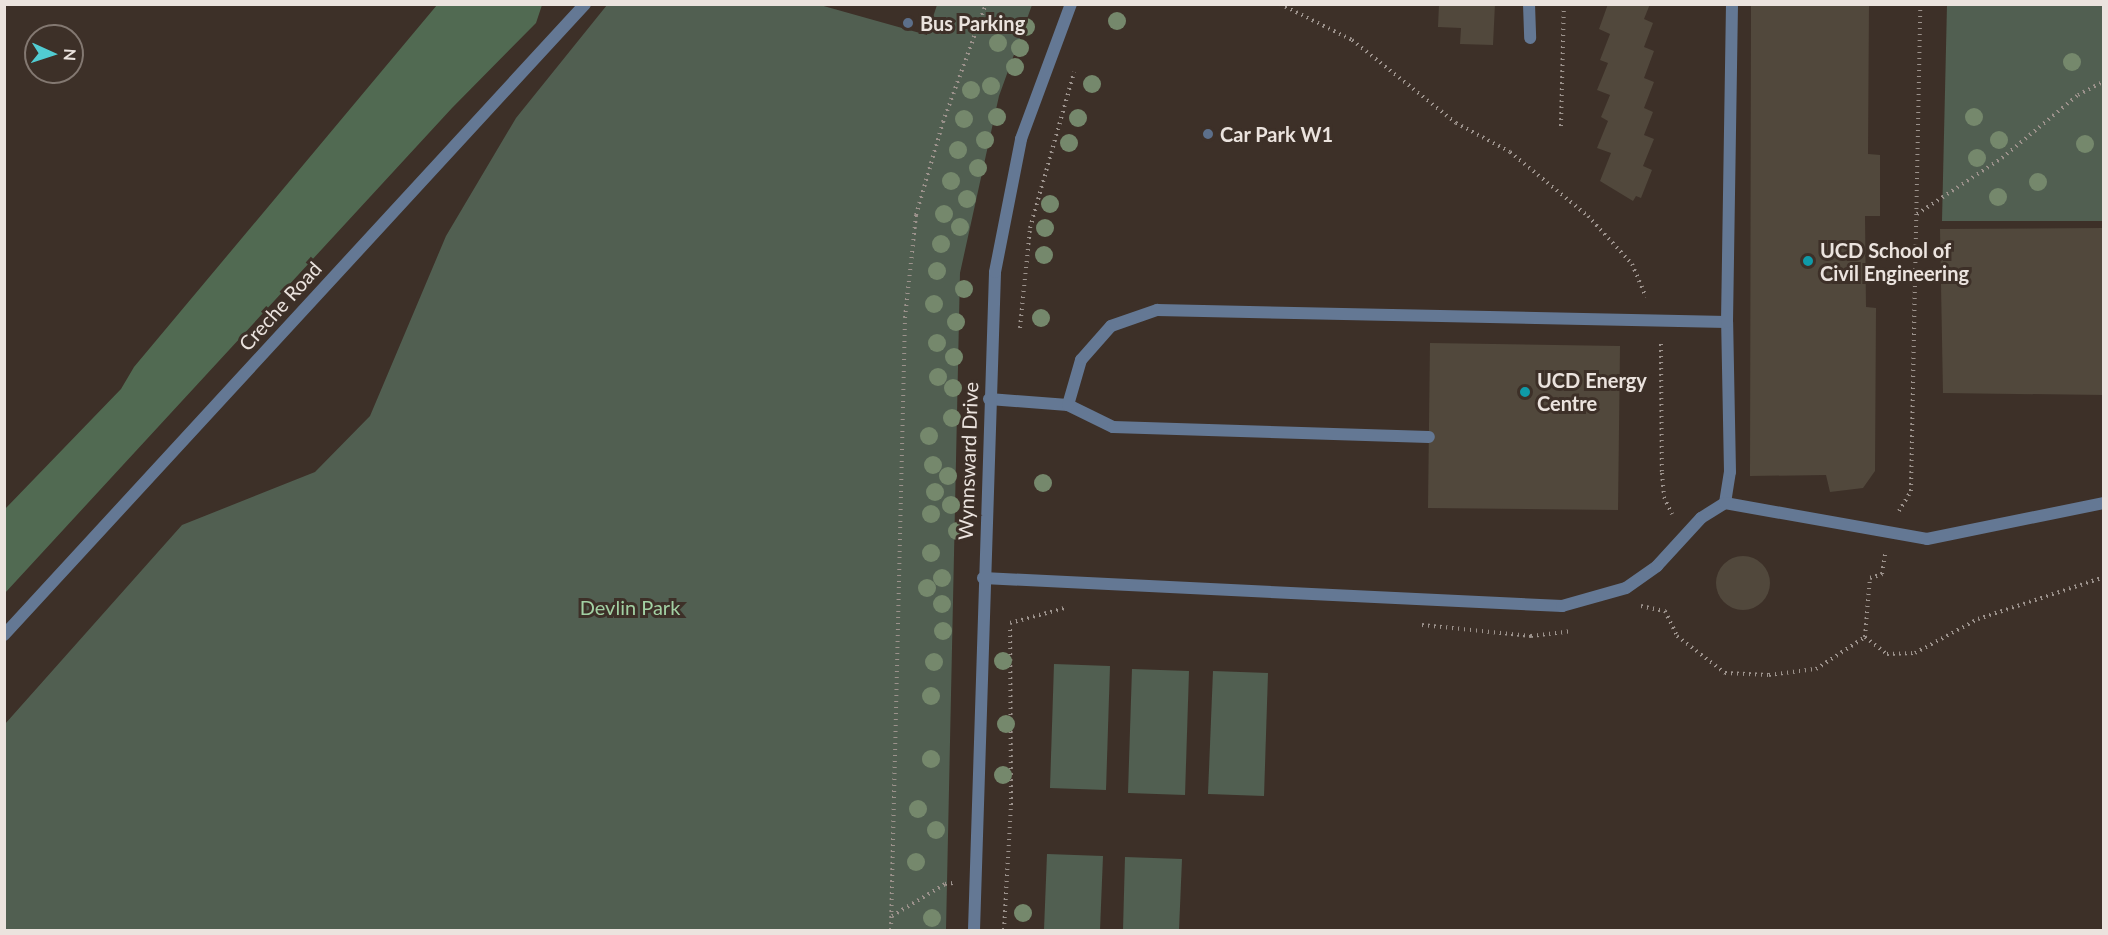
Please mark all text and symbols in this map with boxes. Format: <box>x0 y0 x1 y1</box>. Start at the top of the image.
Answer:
place label: Bus Parking <box>920 11 1025 35</box>
marker: Bus Parking <box>901 16 915 30</box>
north arrow <box>24 24 84 84</box>
text: N <box>61 48 80 62</box>
place label: Car Park W1 <box>1220 122 1334 146</box>
marker: Car Park W1 <box>1201 127 1215 141</box>
place label: UCD School of Civil Engineering <box>1820 238 1969 285</box>
marker: UCD School of Civil Engineering <box>1801 254 1815 268</box>
street label: Creche Road <box>234 257 326 355</box>
place label: UCD Energy Centre <box>1537 368 1647 415</box>
street label: Wynnsward Drive <box>953 382 983 540</box>
marker: UCD Energy Centre <box>1518 385 1532 399</box>
park label: Devlin Park <box>580 595 680 619</box>

